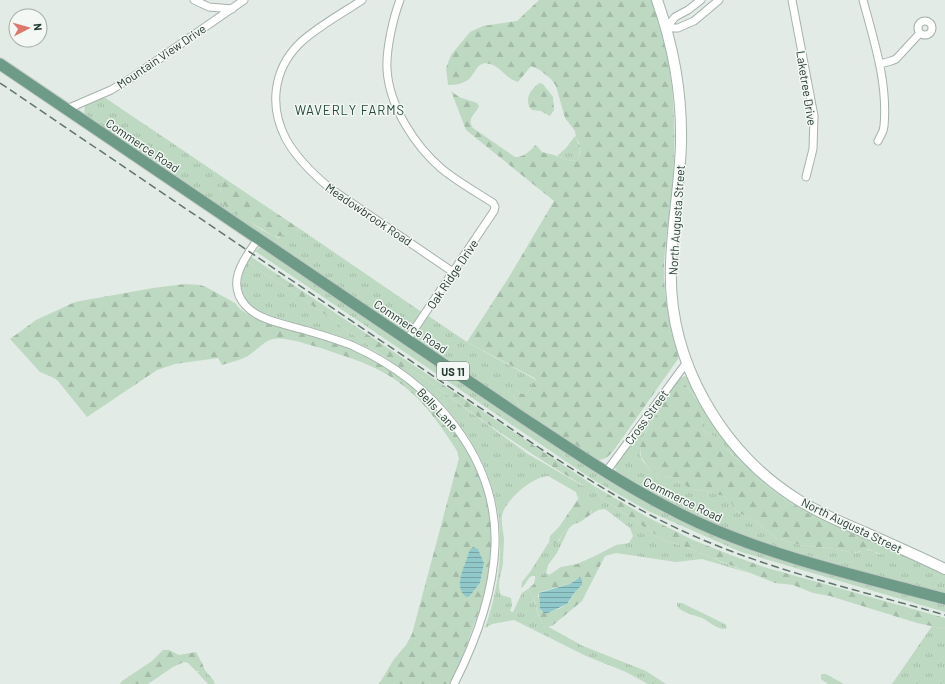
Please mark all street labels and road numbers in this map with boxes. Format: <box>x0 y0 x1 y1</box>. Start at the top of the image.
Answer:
street label: Mountain View Drive <box>114 21 208 91</box>
street label: Laketree Drive <box>794 50 820 126</box>
street label: Commerce Road <box>104 115 182 175</box>
street label: North Augusta Street <box>665 164 687 276</box>
street label: Meadowbrook Road <box>323 180 415 248</box>
street label: Oak Ridge Drive <box>424 237 480 311</box>
street label: Commerce Road <box>372 296 450 356</box>
road number: US 11 <box>437 362 469 380</box>
street label: Bells Lane <box>415 385 461 433</box>
street label: Cross Street <box>621 387 671 447</box>
street label: Commerce Road <box>641 474 725 524</box>
street label: North Augusta Street <box>799 495 905 555</box>

